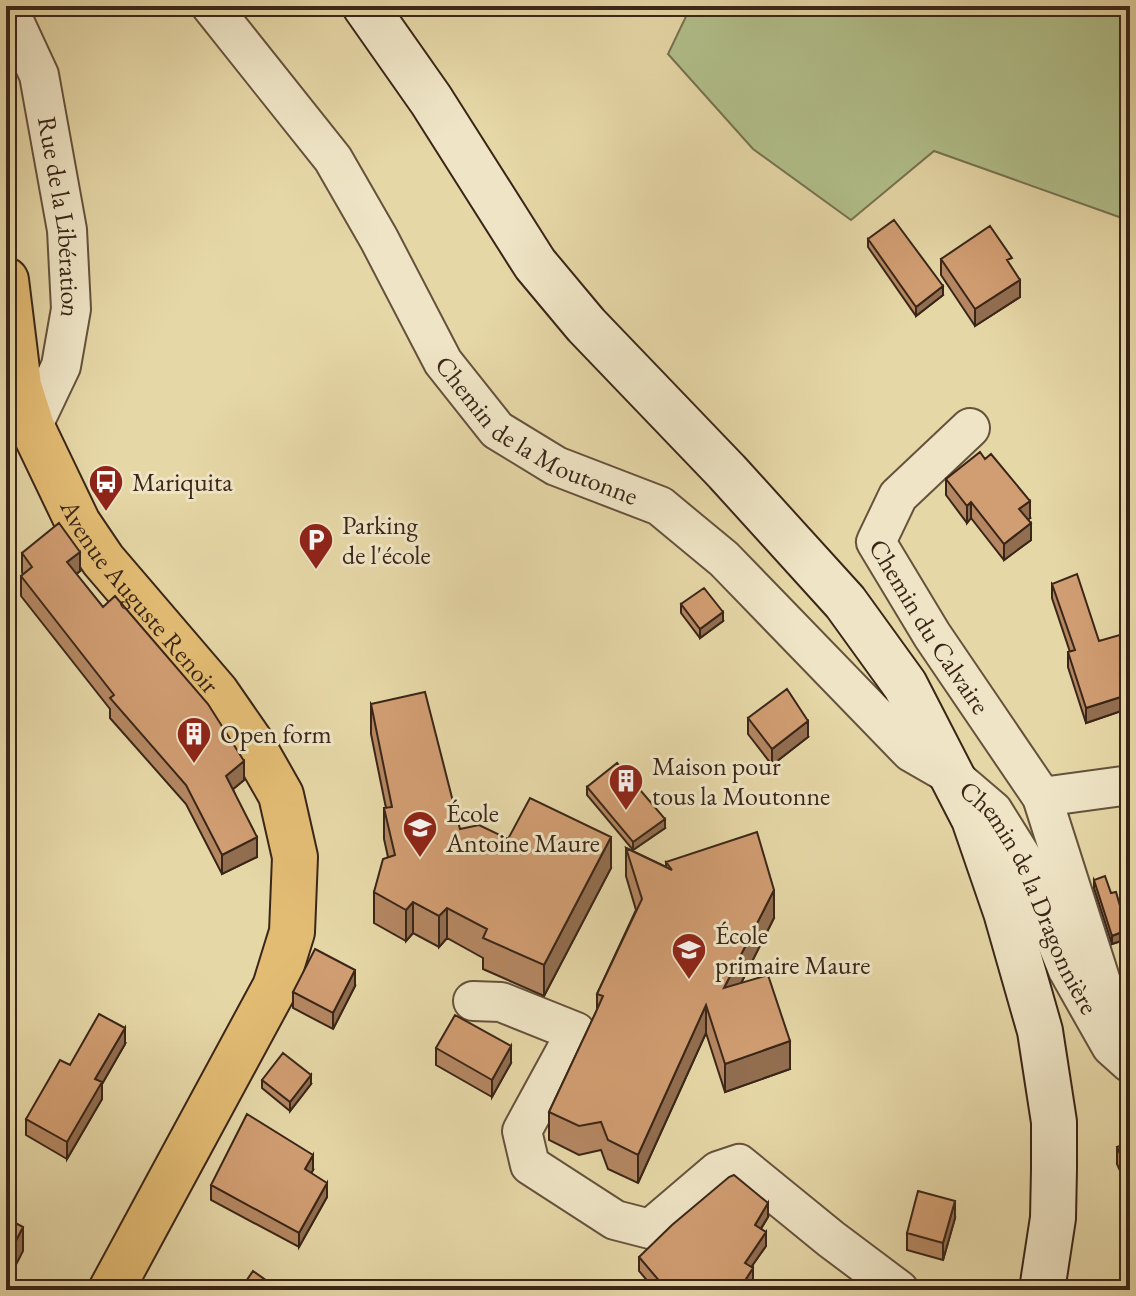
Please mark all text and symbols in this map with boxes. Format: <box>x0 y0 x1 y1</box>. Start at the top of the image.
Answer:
street label: Rue de la Libération <box>30 114 89 321</box>
street label: Chemin de la Moutonne <box>427 349 643 513</box>
bus stop icon: Mariquita <box>87 463 125 513</box>
place label: Mariquita <box>132 465 233 499</box>
street label: Avenue Auguste Renoir <box>52 493 227 701</box>
place label: Parking de l'école <box>342 508 431 572</box>
parking icon: Parking de l'école <box>297 521 335 571</box>
street label: Chemin du Calvaire <box>861 533 998 721</box>
building icon: Open form <box>175 715 213 765</box>
place label: Open form <box>220 717 332 751</box>
place label: Maison pour tous la Moutonne <box>652 749 830 813</box>
building icon: Maison pour tous la Moutonne <box>607 762 645 812</box>
street label: Chemin de la Dragonnière <box>952 773 1106 1020</box>
place label: École Antoine Maure <box>445 796 600 860</box>
school or university icon: École Antoine Maure <box>401 809 439 859</box>
place label: École primaire Maure <box>715 918 870 982</box>
school or university icon: École primaire Maure <box>670 931 708 981</box>

